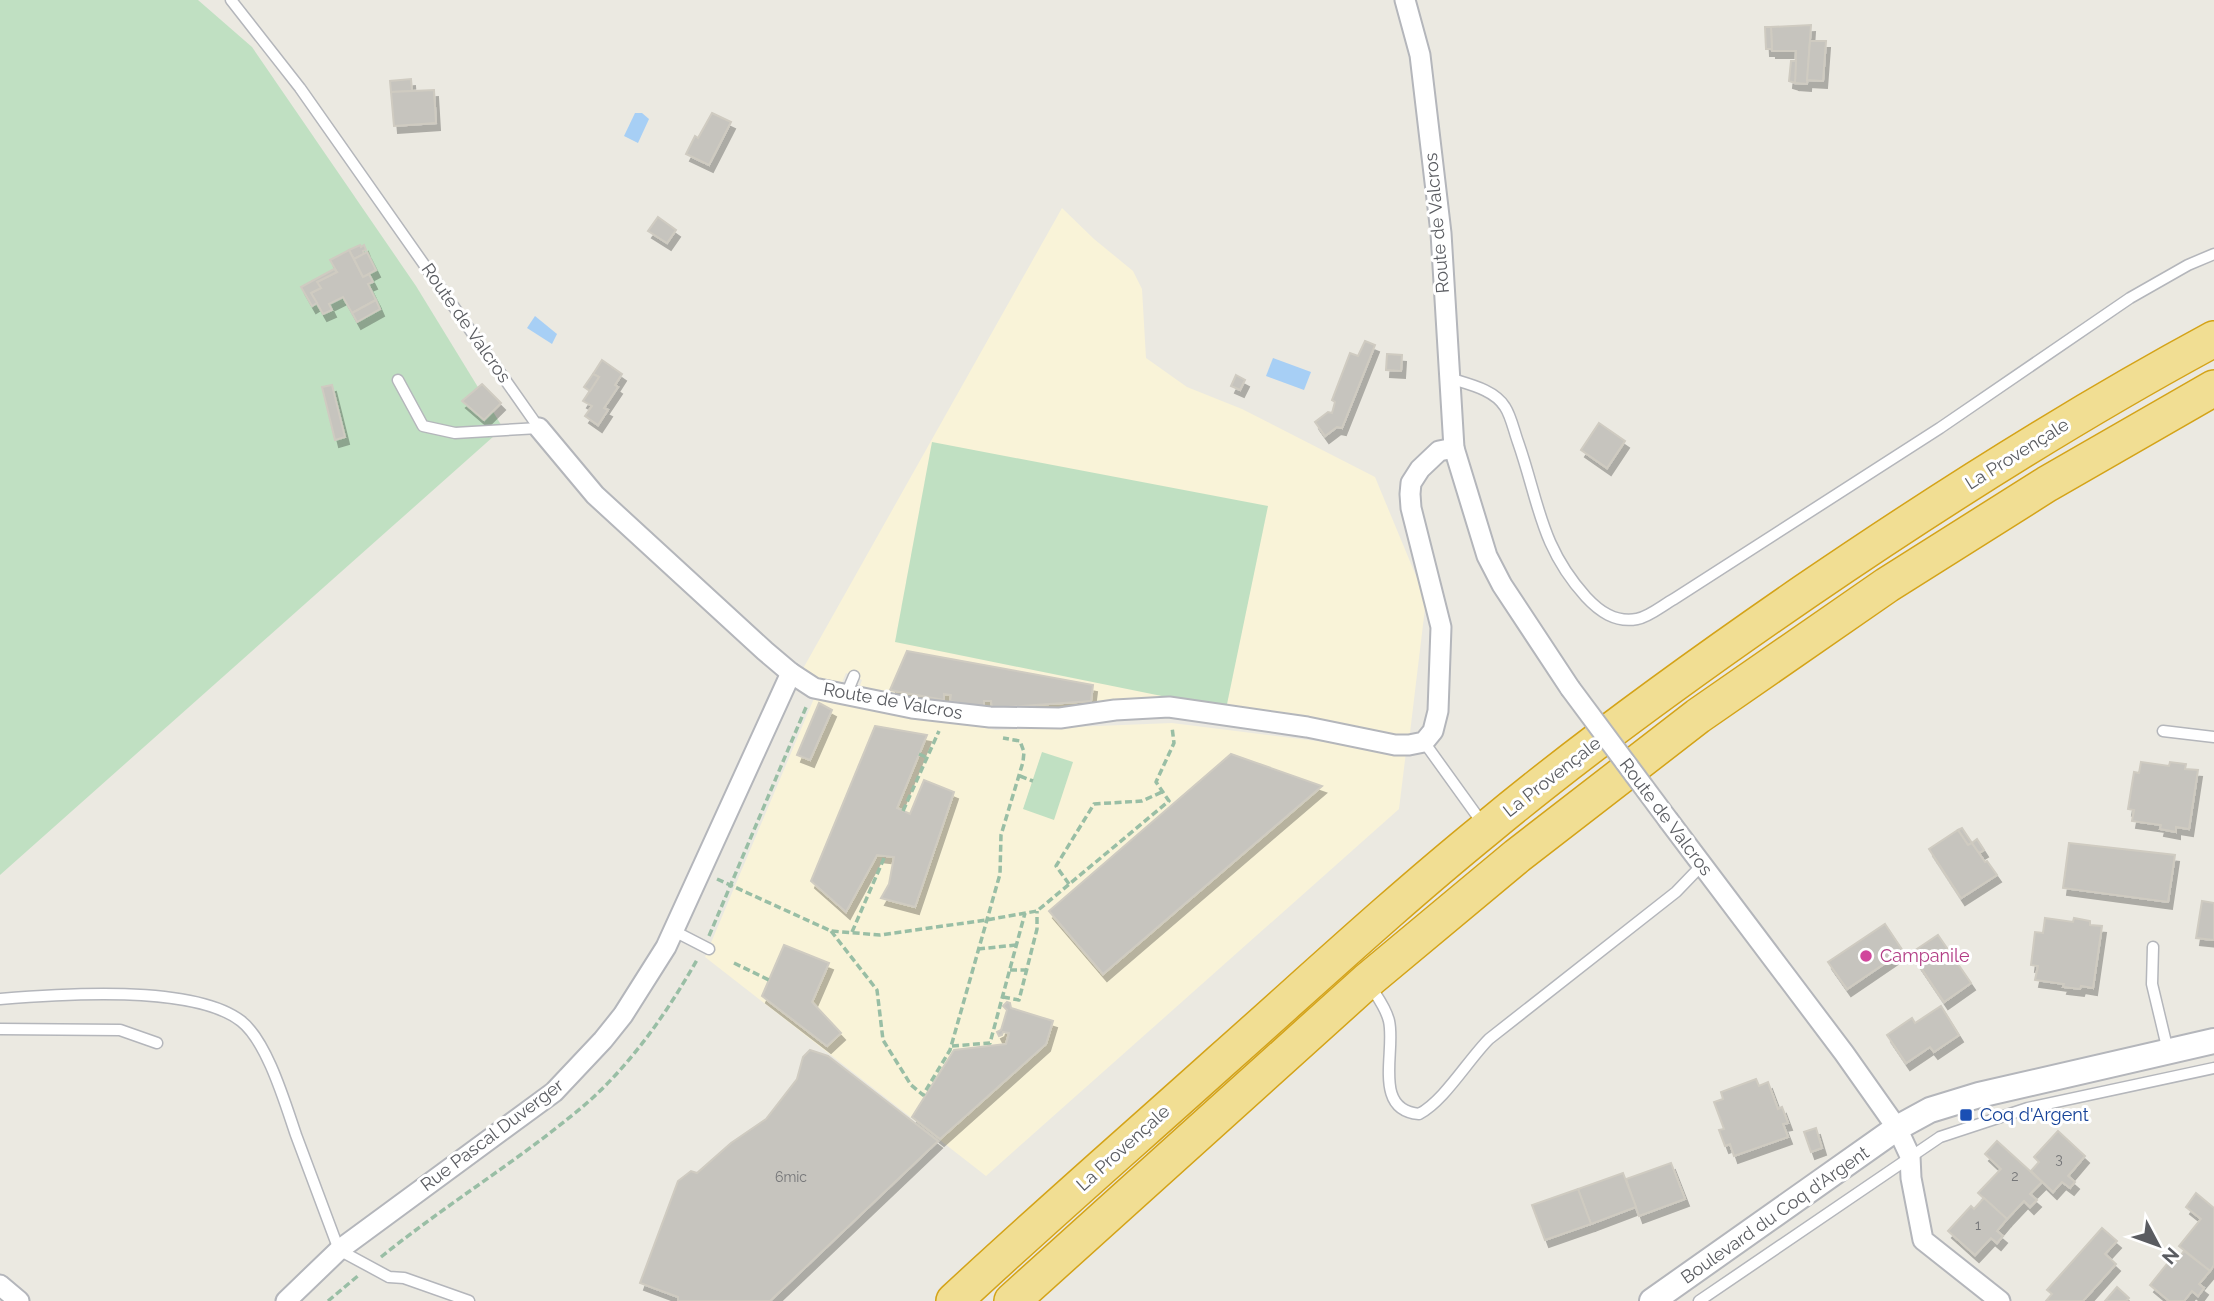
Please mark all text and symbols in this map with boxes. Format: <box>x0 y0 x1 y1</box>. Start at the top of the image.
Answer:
street label: Route de Valcros <box>1420 152 1453 294</box>
street label: Route de Valcros <box>417 259 516 387</box>
street label: La Provençale <box>1961 413 2073 494</box>
street label: Route de Valcros <box>822 678 965 723</box>
street label: La Provençale <box>1499 732 1605 821</box>
street label: Route de Valcros <box>1616 754 1717 880</box>
place label: Campanile <box>1880 945 1970 966</box>
marker: Campanile <box>1858 948 1874 964</box>
street label: Rue Pascal Duverger <box>416 1074 568 1195</box>
street label: La Provençale <box>1072 1100 1174 1195</box>
place label: Coq d'Argent <box>1980 1104 2089 1125</box>
marker: Coq d'Argent <box>1958 1107 1974 1123</box>
street label: Boulevard du Coq d'Argent <box>1677 1142 1873 1288</box>
house number: 3 <box>2055 1151 2063 1167</box>
house number: 2 <box>2011 1168 2019 1184</box>
house number: 6mic <box>775 1169 807 1185</box>
north arrow <box>2123 1210 2193 1280</box>
house number: 1 <box>1975 1217 1981 1233</box>
text: N <box>2158 1243 2184 1269</box>

